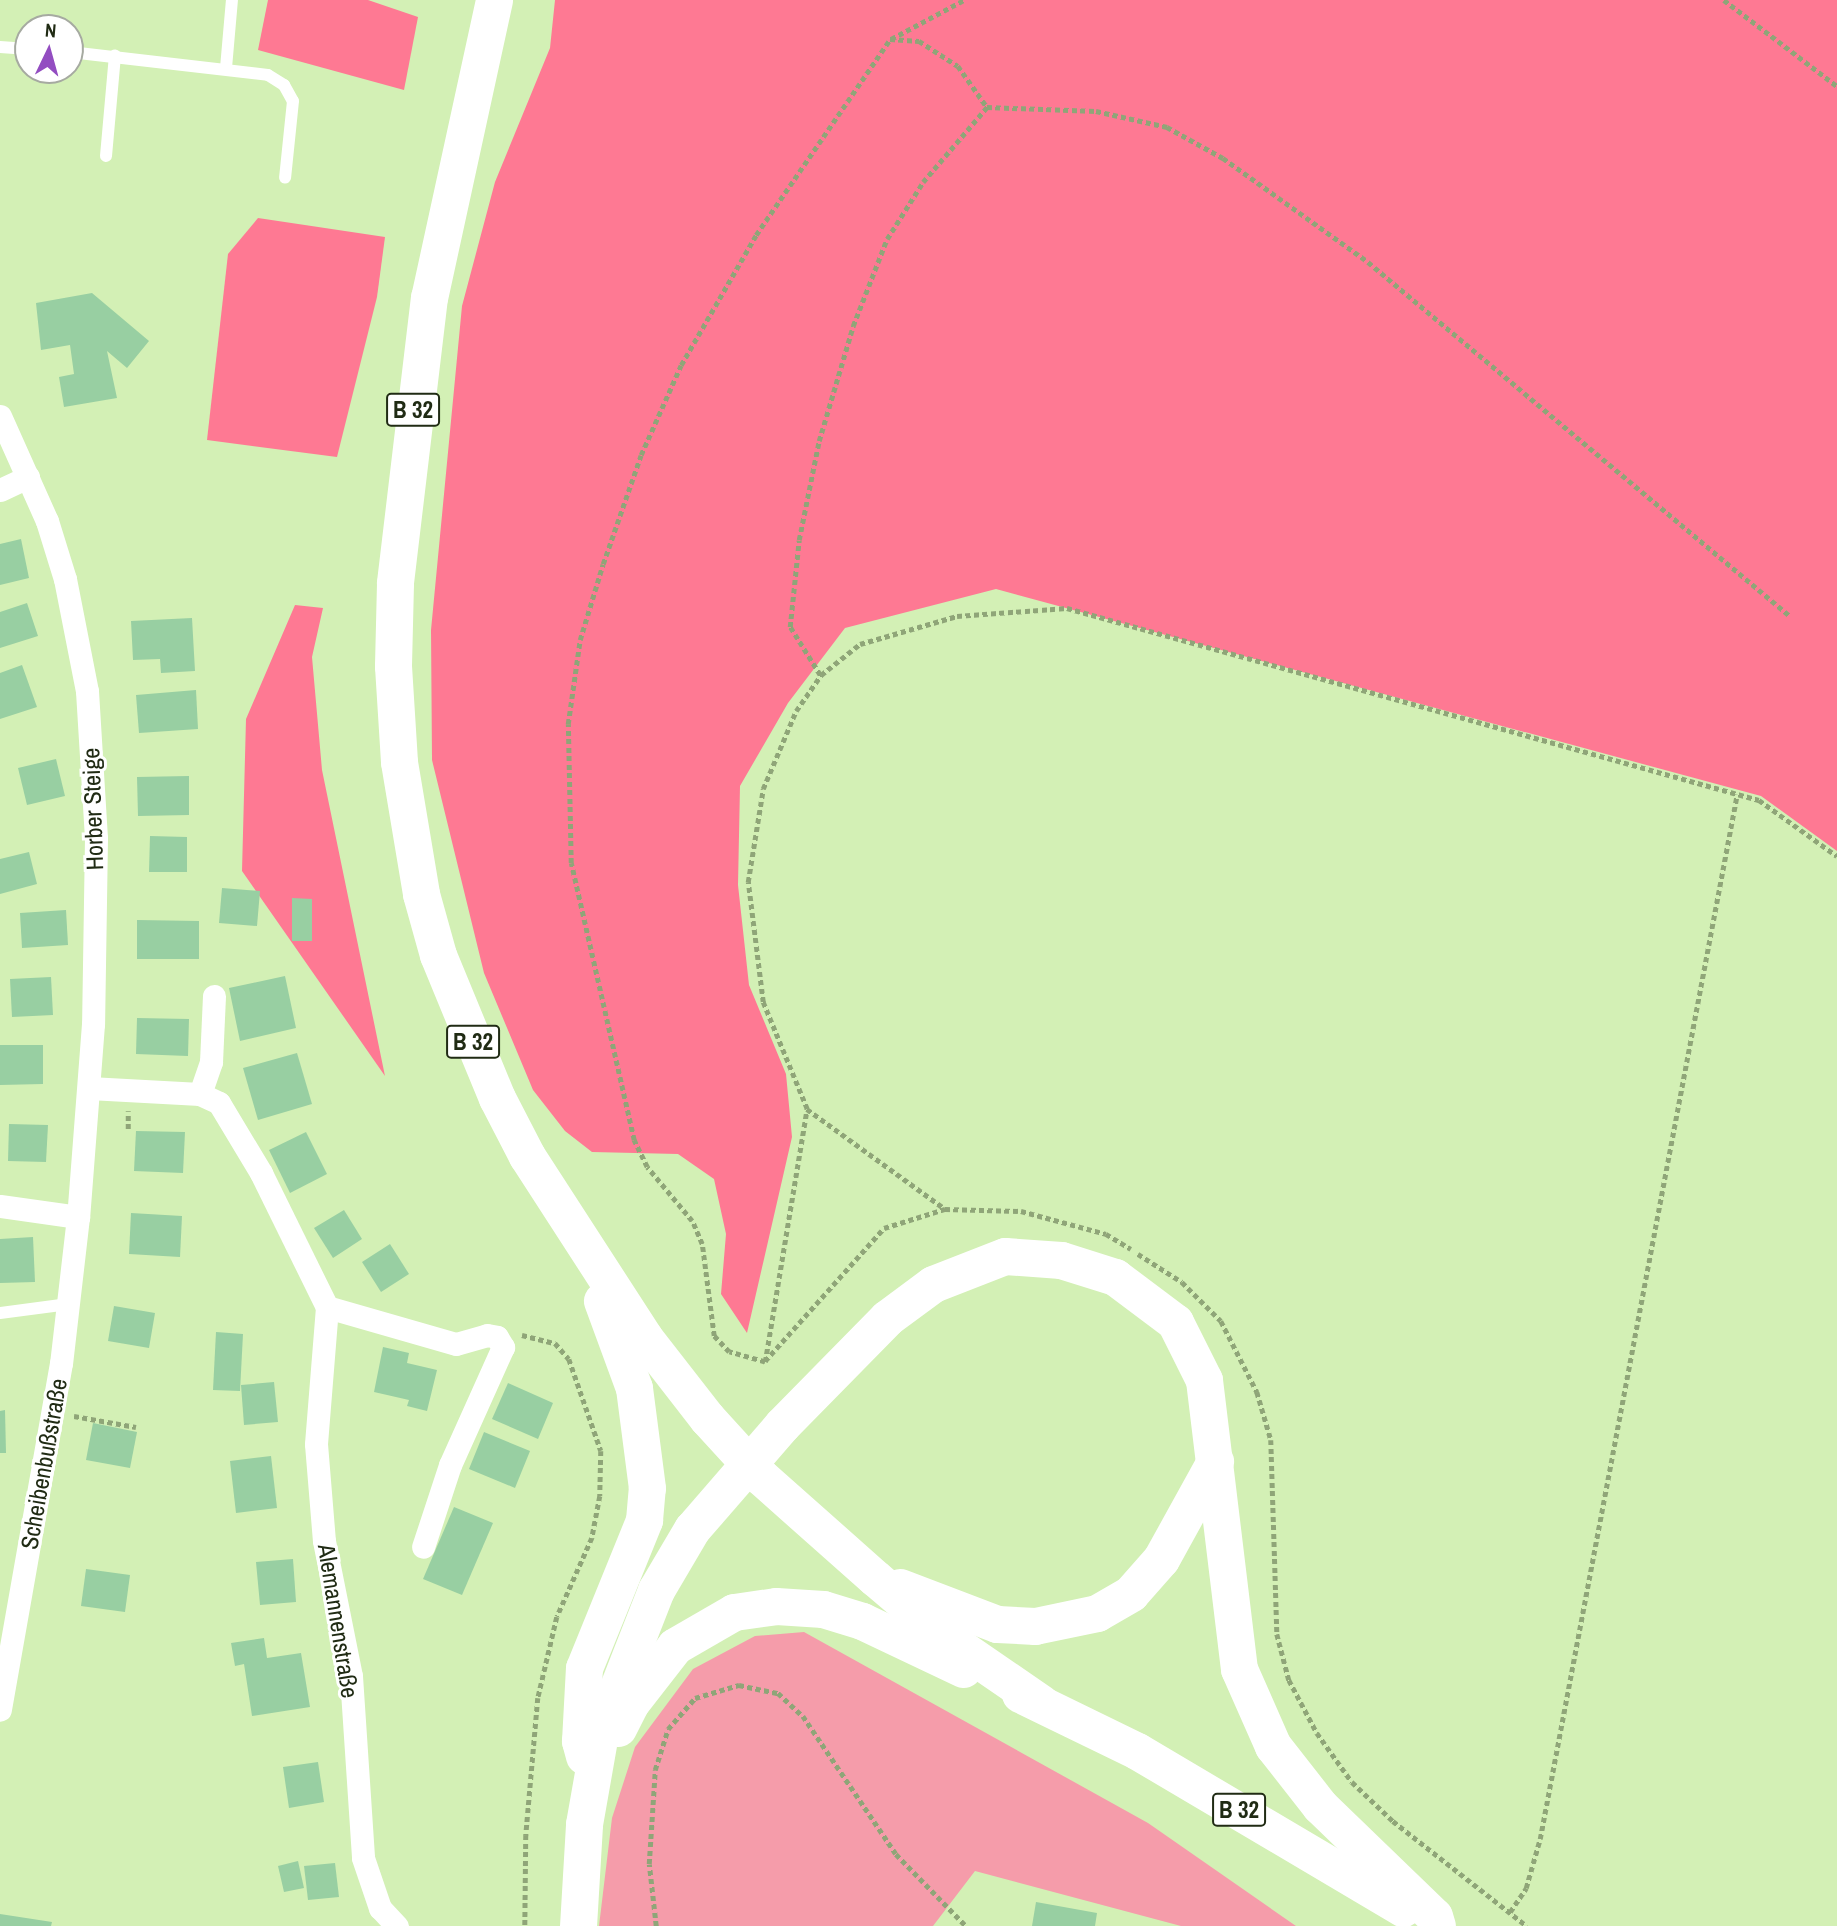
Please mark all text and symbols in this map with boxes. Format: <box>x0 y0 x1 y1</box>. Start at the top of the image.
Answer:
north arrow <box>14 14 84 84</box>
text: N <box>44 17 57 44</box>
road number: B 32 <box>385 390 441 430</box>
street label: Horber Steige <box>76 747 110 871</box>
road number: B 32 <box>445 1023 501 1062</box>
street label: Scheibenbußstraße <box>15 1376 73 1552</box>
street label: Alemannenstraße <box>312 1542 364 1700</box>
road number: B 32 <box>1211 1790 1267 1829</box>

